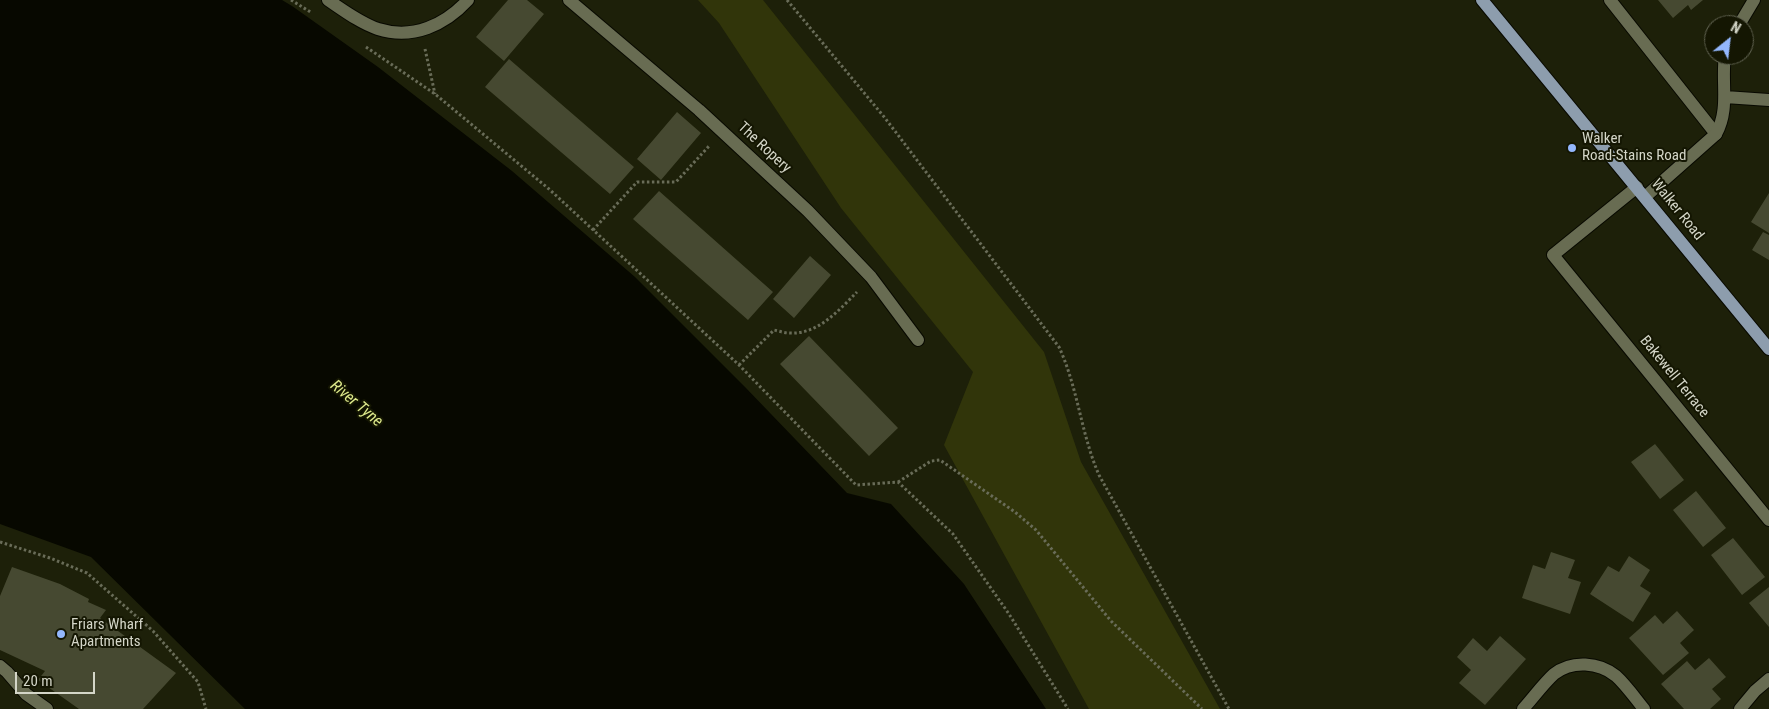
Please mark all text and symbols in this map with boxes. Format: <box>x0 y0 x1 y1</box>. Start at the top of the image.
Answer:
north arrow <box>1704 15 1754 65</box>
text: N <box>1728 19 1743 37</box>
street label: The Ropery <box>734 119 794 177</box>
place label: Walker Road-Stains Road <box>1582 130 1686 165</box>
marker: Walker Road-Stains Road <box>1566 142 1578 154</box>
street label: Walker Road <box>1647 176 1707 244</box>
street label: Bakewell Terrace <box>1635 332 1713 422</box>
water label: River Tyne <box>326 376 386 432</box>
place label: Friars Wharf Apartments <box>71 616 143 651</box>
marker: Friars Wharf Apartments <box>55 628 67 640</box>
scale bar <box>18 662 98 694</box>
text: 20 m <box>23 672 53 690</box>

